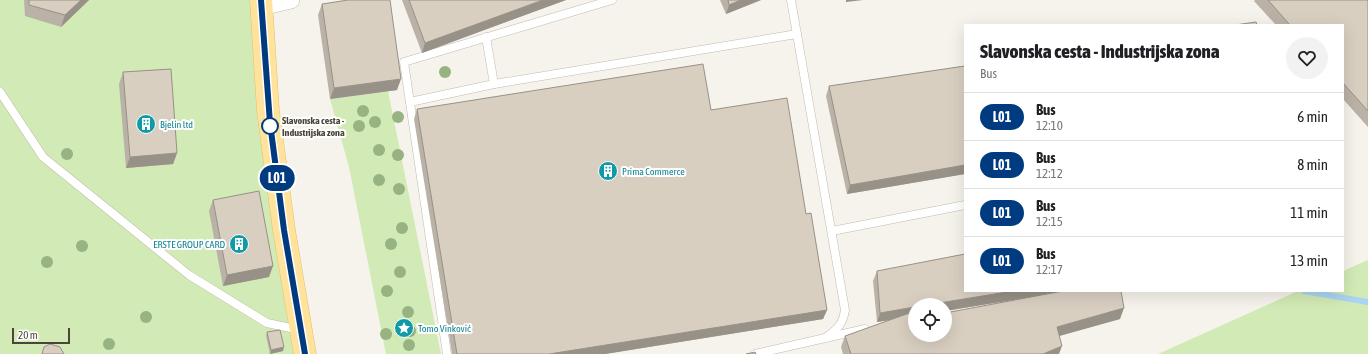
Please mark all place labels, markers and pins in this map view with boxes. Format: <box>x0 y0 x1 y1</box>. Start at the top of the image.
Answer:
building icon: Bjelin ltd <box>135 113 157 135</box>
place label: Slavonska cesta - Industrijska zona <box>282 115 345 138</box>
marker: Slavonska cesta - Industrijska zona <box>261 117 279 135</box>
place label: Bjelin ltd <box>160 119 193 130</box>
building icon: Prima Commerce <box>597 160 619 182</box>
place label: Prima Commerce <box>622 166 685 177</box>
building icon: ERSTE GROUP CARD <box>228 233 250 255</box>
place label: ERSTE GROUP CARD <box>153 239 225 250</box>
place icon: Tomo Vinković <box>393 317 415 339</box>
place label: Tomo Vinković <box>418 323 471 334</box>

